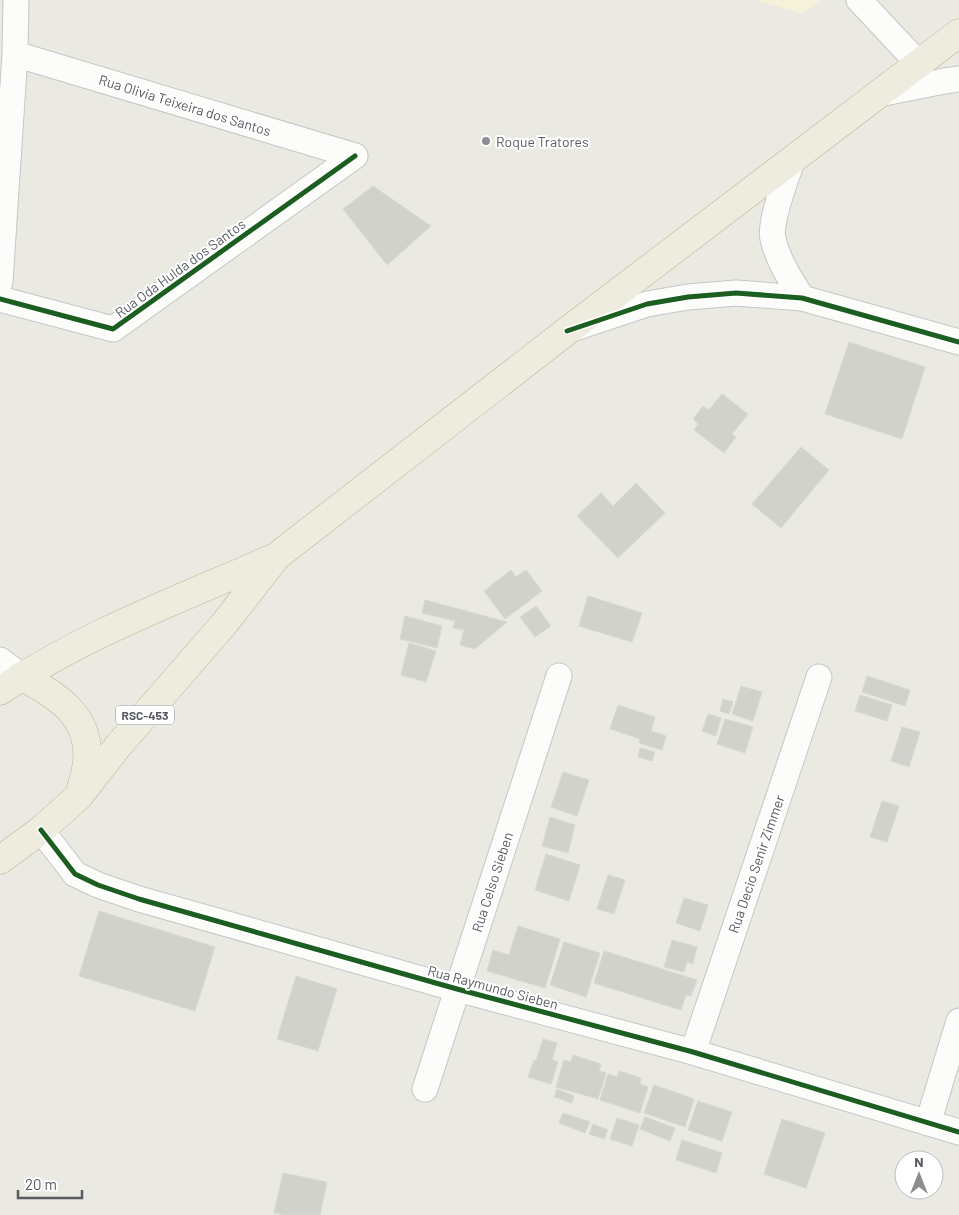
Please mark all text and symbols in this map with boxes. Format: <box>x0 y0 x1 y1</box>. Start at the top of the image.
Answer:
street label: Rua Olivia Teixeira dos Santos <box>97 71 273 139</box>
place label: Roque Tratores <box>496 133 589 150</box>
marker: Roque Tratores <box>480 135 492 147</box>
street label: Rua Oda Hulda dos Santos <box>112 215 249 321</box>
road number: RSC-453 <box>116 706 174 724</box>
street label: Rua Decio Senir Zimmer <box>724 793 788 935</box>
street label: Rua Celso Sieben <box>468 830 516 934</box>
street label: Rua Raymundo Sieben <box>426 961 560 1013</box>
north arrow <box>894 1150 944 1200</box>
text: N <box>914 1153 924 1170</box>
scale bar <box>18 1168 81 1200</box>
text: 20 m <box>25 1175 57 1193</box>

